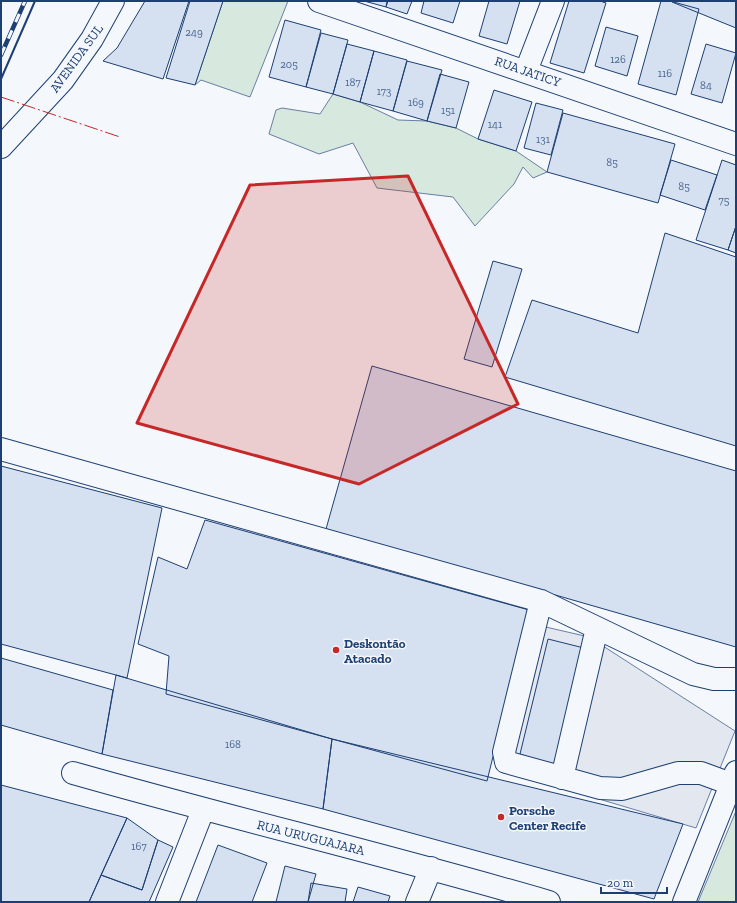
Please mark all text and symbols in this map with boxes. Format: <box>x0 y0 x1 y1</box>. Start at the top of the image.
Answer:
street label: AVENIDA SUL <box>47 21 106 95</box>
house number: 249 <box>185 26 203 39</box>
street label: RUA JATICY <box>493 53 563 90</box>
house number: 126 <box>610 53 626 66</box>
house number: 205 <box>280 58 298 71</box>
house number: 116 <box>658 67 672 80</box>
house number: 187 <box>345 76 361 89</box>
house number: 84 <box>700 79 712 92</box>
house number: 173 <box>377 85 391 98</box>
house number: 169 <box>408 96 424 109</box>
house number: 151 <box>441 104 456 117</box>
house number: 141 <box>488 118 503 131</box>
house number: 131 <box>536 133 551 146</box>
house number: 85 <box>606 156 618 169</box>
house number: 85 <box>678 180 690 193</box>
house number: 75 <box>719 194 730 207</box>
place label: Deskontão Atacado <box>344 636 406 666</box>
marker: Deskontão Atacado <box>331 645 341 655</box>
house number: 168 <box>225 738 241 751</box>
place label: Porsche Center Recife <box>509 803 587 833</box>
marker: Porsche Center Recife <box>496 812 506 822</box>
street label: RUA URUGUAJARA <box>255 817 367 858</box>
house number: 167 <box>131 840 147 853</box>
scale bar <box>601 869 667 895</box>
text: 20 m <box>607 876 634 890</box>

